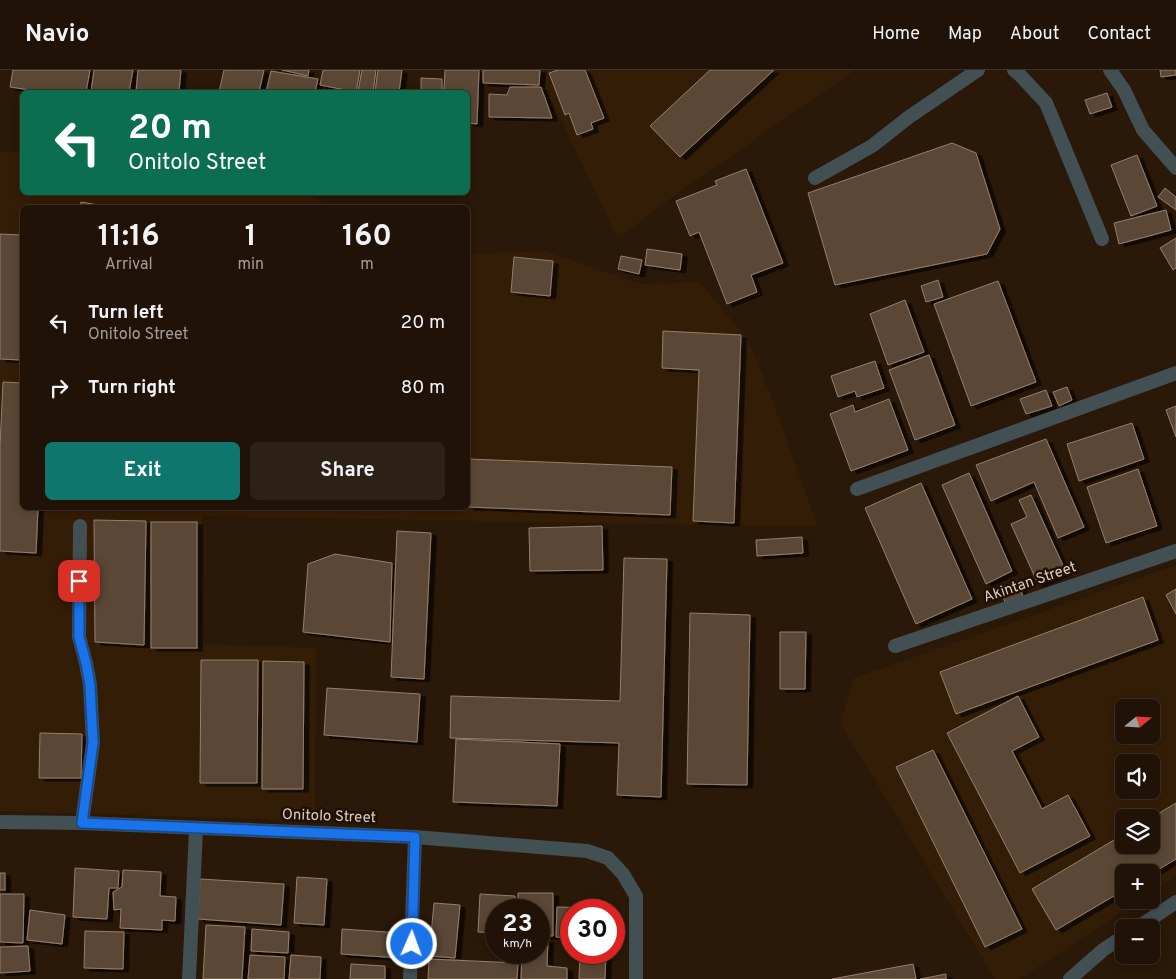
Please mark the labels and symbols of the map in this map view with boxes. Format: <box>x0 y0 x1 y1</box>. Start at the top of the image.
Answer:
street label: Akintan Street <box>981 558 1079 608</box>
pin <box>58 560 100 602</box>
north arrow <box>1115 699 1160 744</box>
street label: Onitolo Street <box>282 806 376 828</box>
speed limit sign: 30 <box>560 899 625 964</box>
position arrow <box>385 917 437 969</box>

